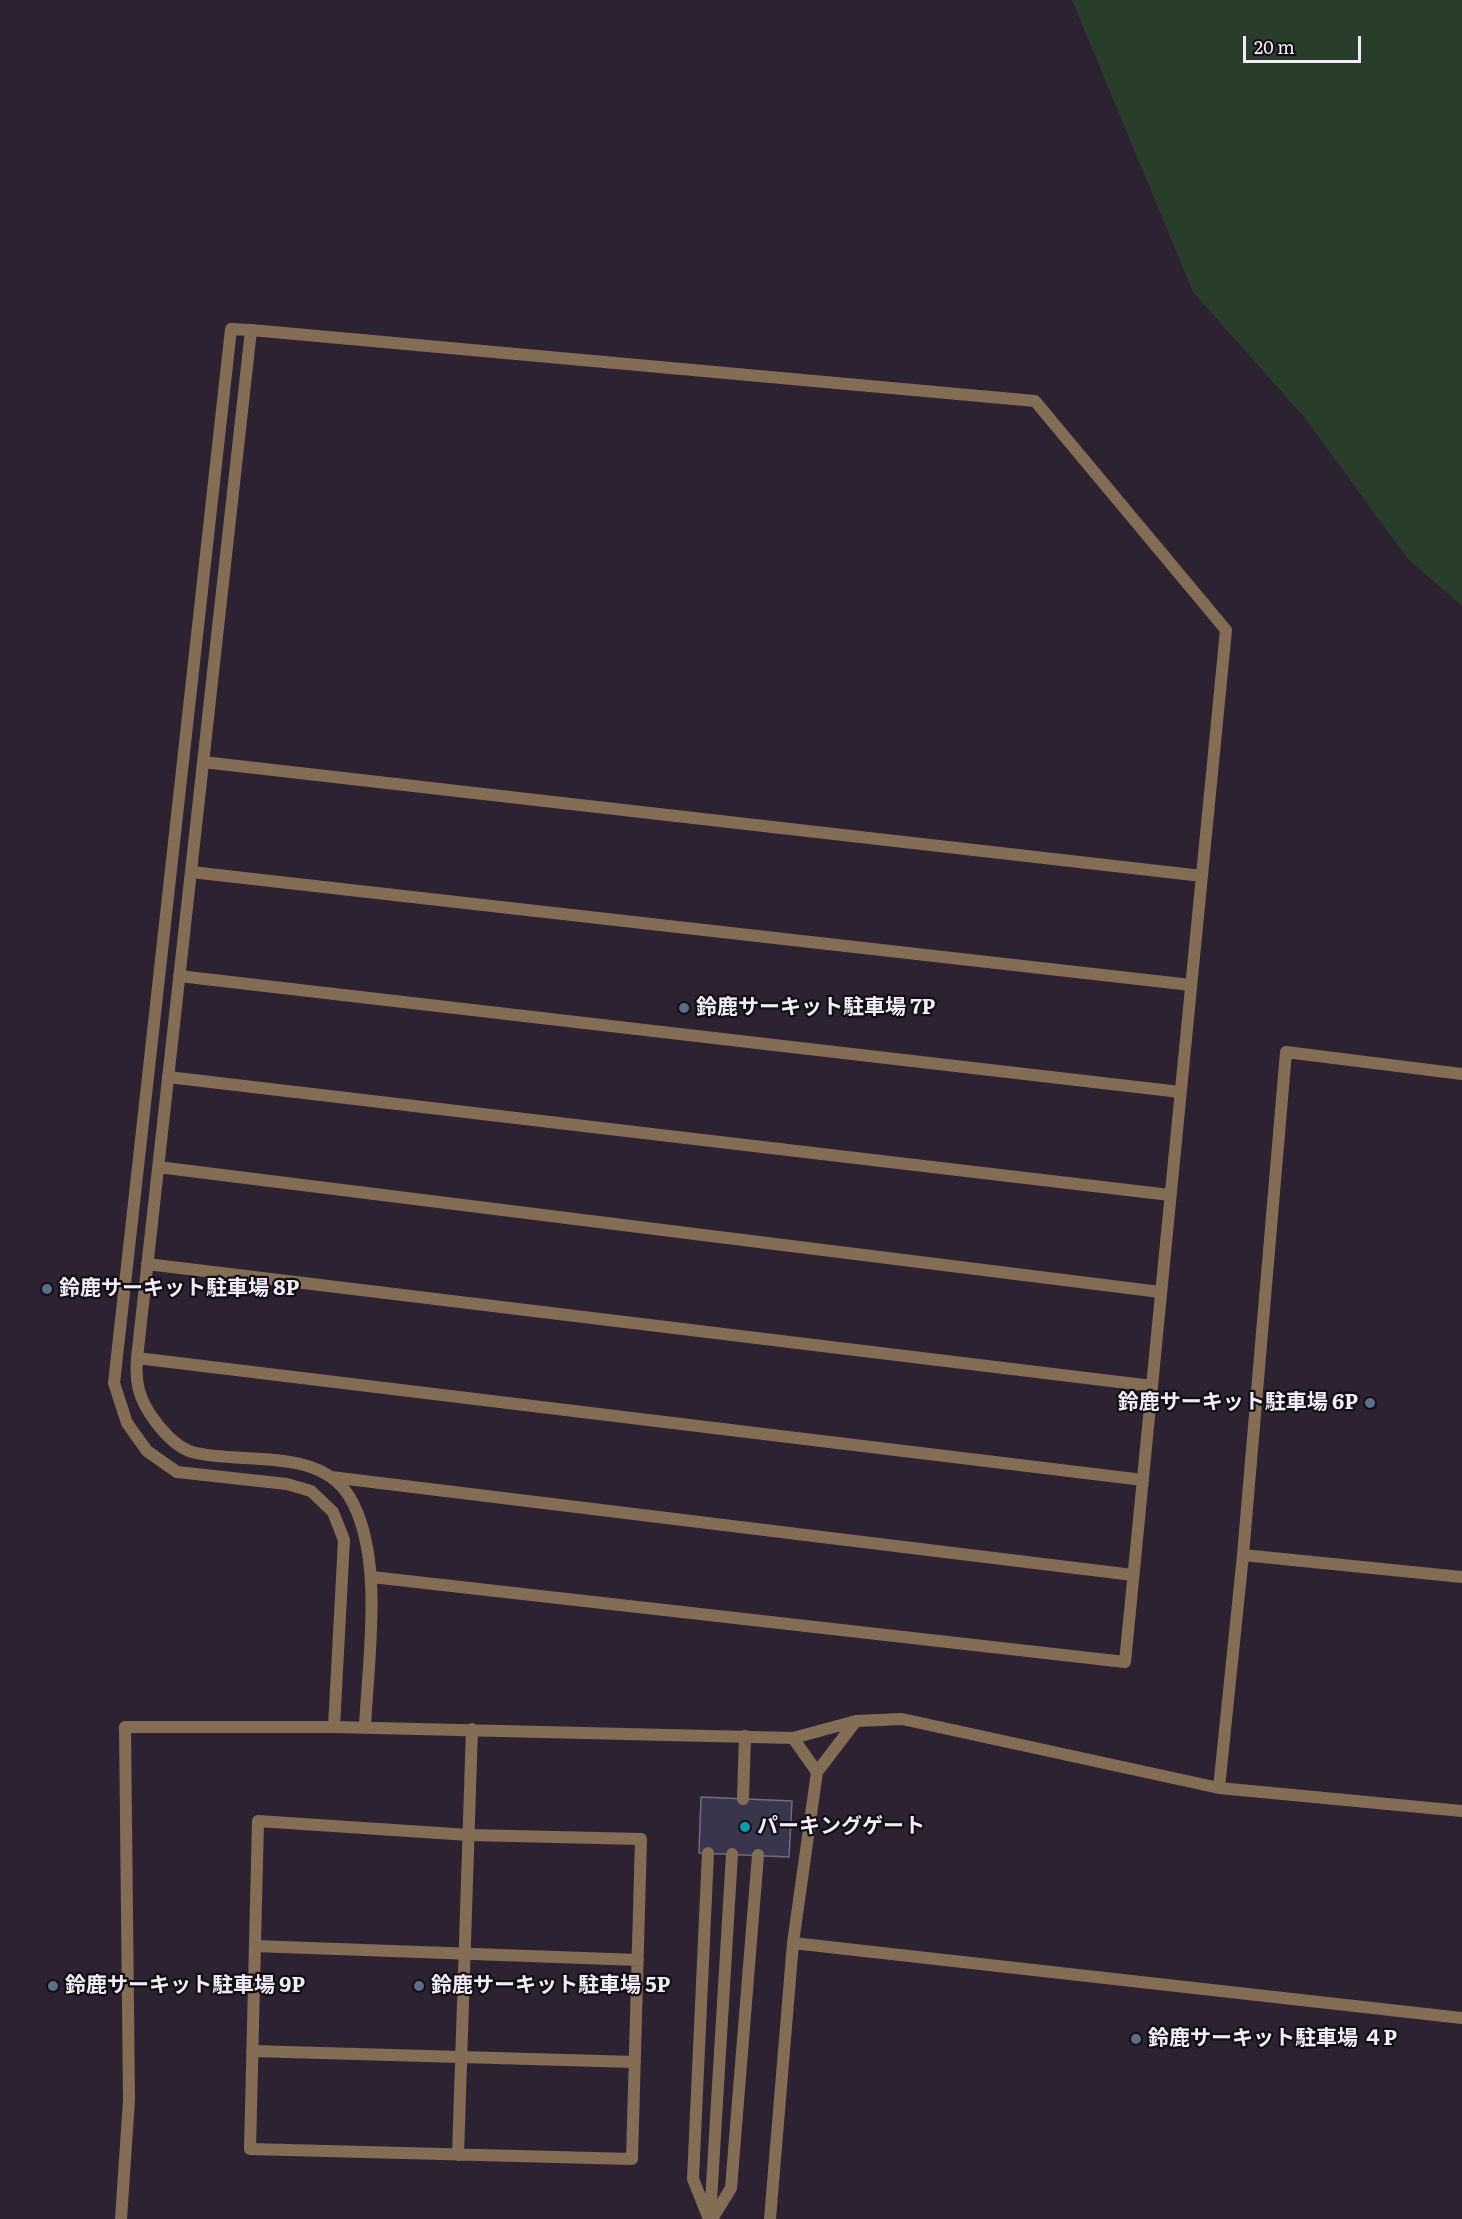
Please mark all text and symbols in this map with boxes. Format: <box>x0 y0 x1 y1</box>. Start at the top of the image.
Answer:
scale bar <box>1246 24 1364 62</box>
text: 20 m <box>1254 33 1295 60</box>
place label: 鈴鹿サーキット駐車場 7P <box>696 995 935 1021</box>
marker: 鈴鹿サーキット駐車場 7P <box>677 1001 691 1015</box>
place label: 鈴鹿サーキット駐車場 8P <box>59 1276 299 1302</box>
marker: 鈴鹿サーキット駐車場 8P <box>40 1282 54 1296</box>
place label: 鈴鹿サーキット駐車場 6P <box>1118 1390 1358 1416</box>
marker: 鈴鹿サーキット駐車場 6P <box>1363 1396 1377 1410</box>
place label: パーキングゲート <box>757 1814 925 1840</box>
marker: パーキングゲート <box>738 1820 752 1834</box>
place label: 鈴鹿サーキット駐車場 9P <box>65 1973 305 1999</box>
place label: 鈴鹿サーキット駐車場 5P <box>431 1973 670 1999</box>
marker: 鈴鹿サーキット駐車場 9P <box>46 1979 60 1993</box>
marker: 鈴鹿サーキット駐車場 5P <box>412 1979 426 1993</box>
place label: 鈴鹿サーキット駐車場 ４P <box>1148 2026 1397 2052</box>
marker: 鈴鹿サーキット駐車場 ４P <box>1129 2032 1143 2046</box>

